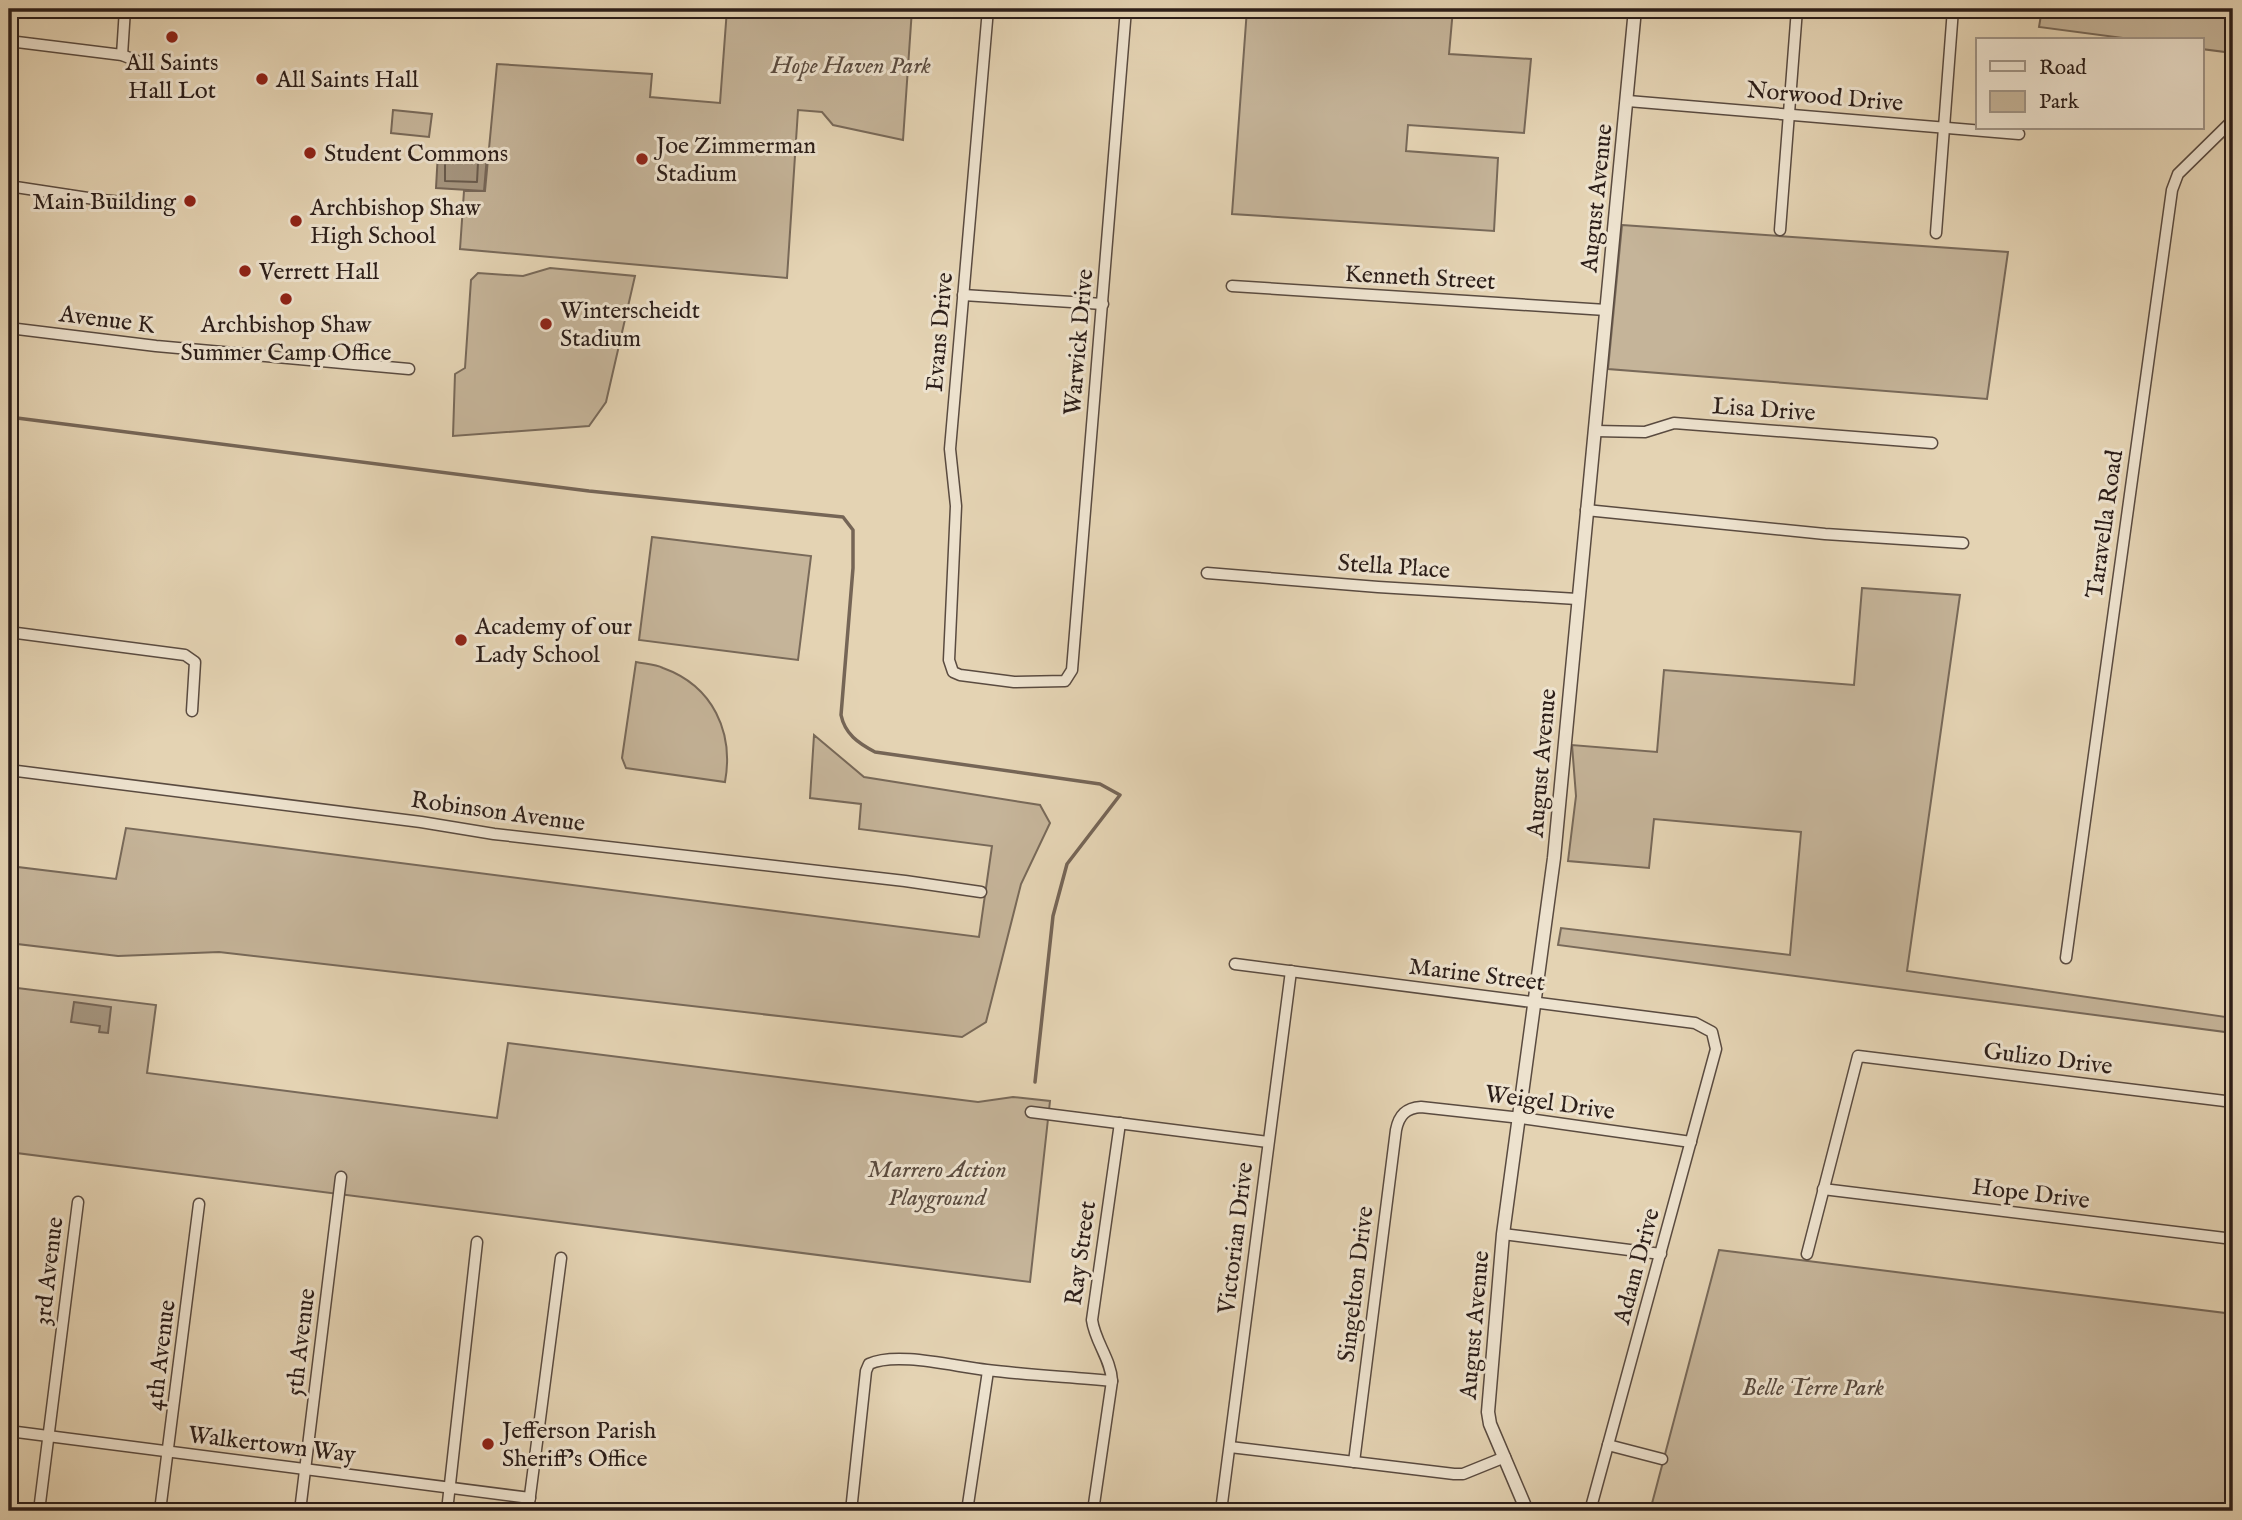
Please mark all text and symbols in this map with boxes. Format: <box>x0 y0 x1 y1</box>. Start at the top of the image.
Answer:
marker: All Saints Hall Lot <box>164 29 180 45</box>
legend <box>1976 38 2204 130</box>
place label: All Saints Hall Lot <box>124 48 219 107</box>
park label: Hope Haven Park <box>770 51 931 82</box>
text: Road <box>2039 55 2087 82</box>
place label: All Saints Hall <box>275 65 419 96</box>
marker: All Saints Hall <box>254 71 270 87</box>
street label: Norwood Drive <box>1745 75 1905 120</box>
text: Park <box>2039 89 2080 116</box>
street label: August Avenue <box>1574 122 1621 275</box>
place label: Joe Zimmerman Stadium <box>653 131 816 190</box>
place label: Student Commons <box>324 139 508 170</box>
marker: Student Commons <box>302 145 318 161</box>
marker: Joe Zimmerman Stadium <box>634 151 650 167</box>
place label: Main Building <box>32 187 177 218</box>
marker: Main Building <box>182 193 198 209</box>
place label: Archbishop Shaw High School <box>309 193 482 252</box>
marker: Archbishop Shaw High School <box>288 213 304 229</box>
place label: Verrett Hall <box>258 257 379 288</box>
street label: Kenneth Street <box>1344 259 1496 298</box>
marker: Verrett Hall <box>237 263 253 279</box>
street label: Warwick Drive <box>1058 268 1101 417</box>
street label: Evans Drive <box>920 271 961 393</box>
marker: Archbishop Shaw Summer Camp Office <box>278 291 294 307</box>
place label: Winterscheidt Stadium <box>560 296 700 355</box>
street label: Avenue K <box>56 299 157 342</box>
place label: Archbishop Shaw Summer Camp Office <box>180 310 392 369</box>
marker: Winterscheidt Stadium <box>538 316 554 332</box>
street label: Lisa Drive <box>1711 391 1817 430</box>
street label: Taravella Road <box>2080 448 2131 600</box>
street label: Stella Place <box>1337 548 1451 587</box>
place label: Academy of our Lady School <box>474 612 632 671</box>
marker: Academy of our Lady School <box>453 632 469 648</box>
street label: August Avenue <box>1520 687 1564 840</box>
street label: Robinson Avenue <box>409 785 587 840</box>
street label: Marine Street <box>1407 952 1547 999</box>
street label: Gulizo Drive <box>1982 1036 2114 1083</box>
street label: Weigel Drive <box>1483 1079 1617 1128</box>
park label: Marrero Action Playground <box>867 1155 1007 1214</box>
street label: Victorian Drive <box>1212 1160 1261 1317</box>
street label: Hope Drive <box>1970 1172 2091 1217</box>
street label: Ray Street <box>1059 1199 1104 1307</box>
street label: Singelton Drive <box>1332 1204 1381 1364</box>
street label: Adam Drive <box>1607 1205 1668 1329</box>
street label: 3rd Avenue <box>27 1215 72 1327</box>
street label: August Avenue <box>1453 1249 1497 1402</box>
street label: 5th Avenue <box>280 1287 323 1398</box>
street label: 4th Avenue <box>139 1298 184 1412</box>
park label: Belle Terre Park <box>1742 1373 1885 1404</box>
place label: Jefferson Parish Sheriff's Office <box>499 1416 656 1475</box>
street label: Walkertown Way <box>186 1420 358 1471</box>
marker: Jefferson Parish Sheriff's Office <box>480 1436 496 1452</box>

